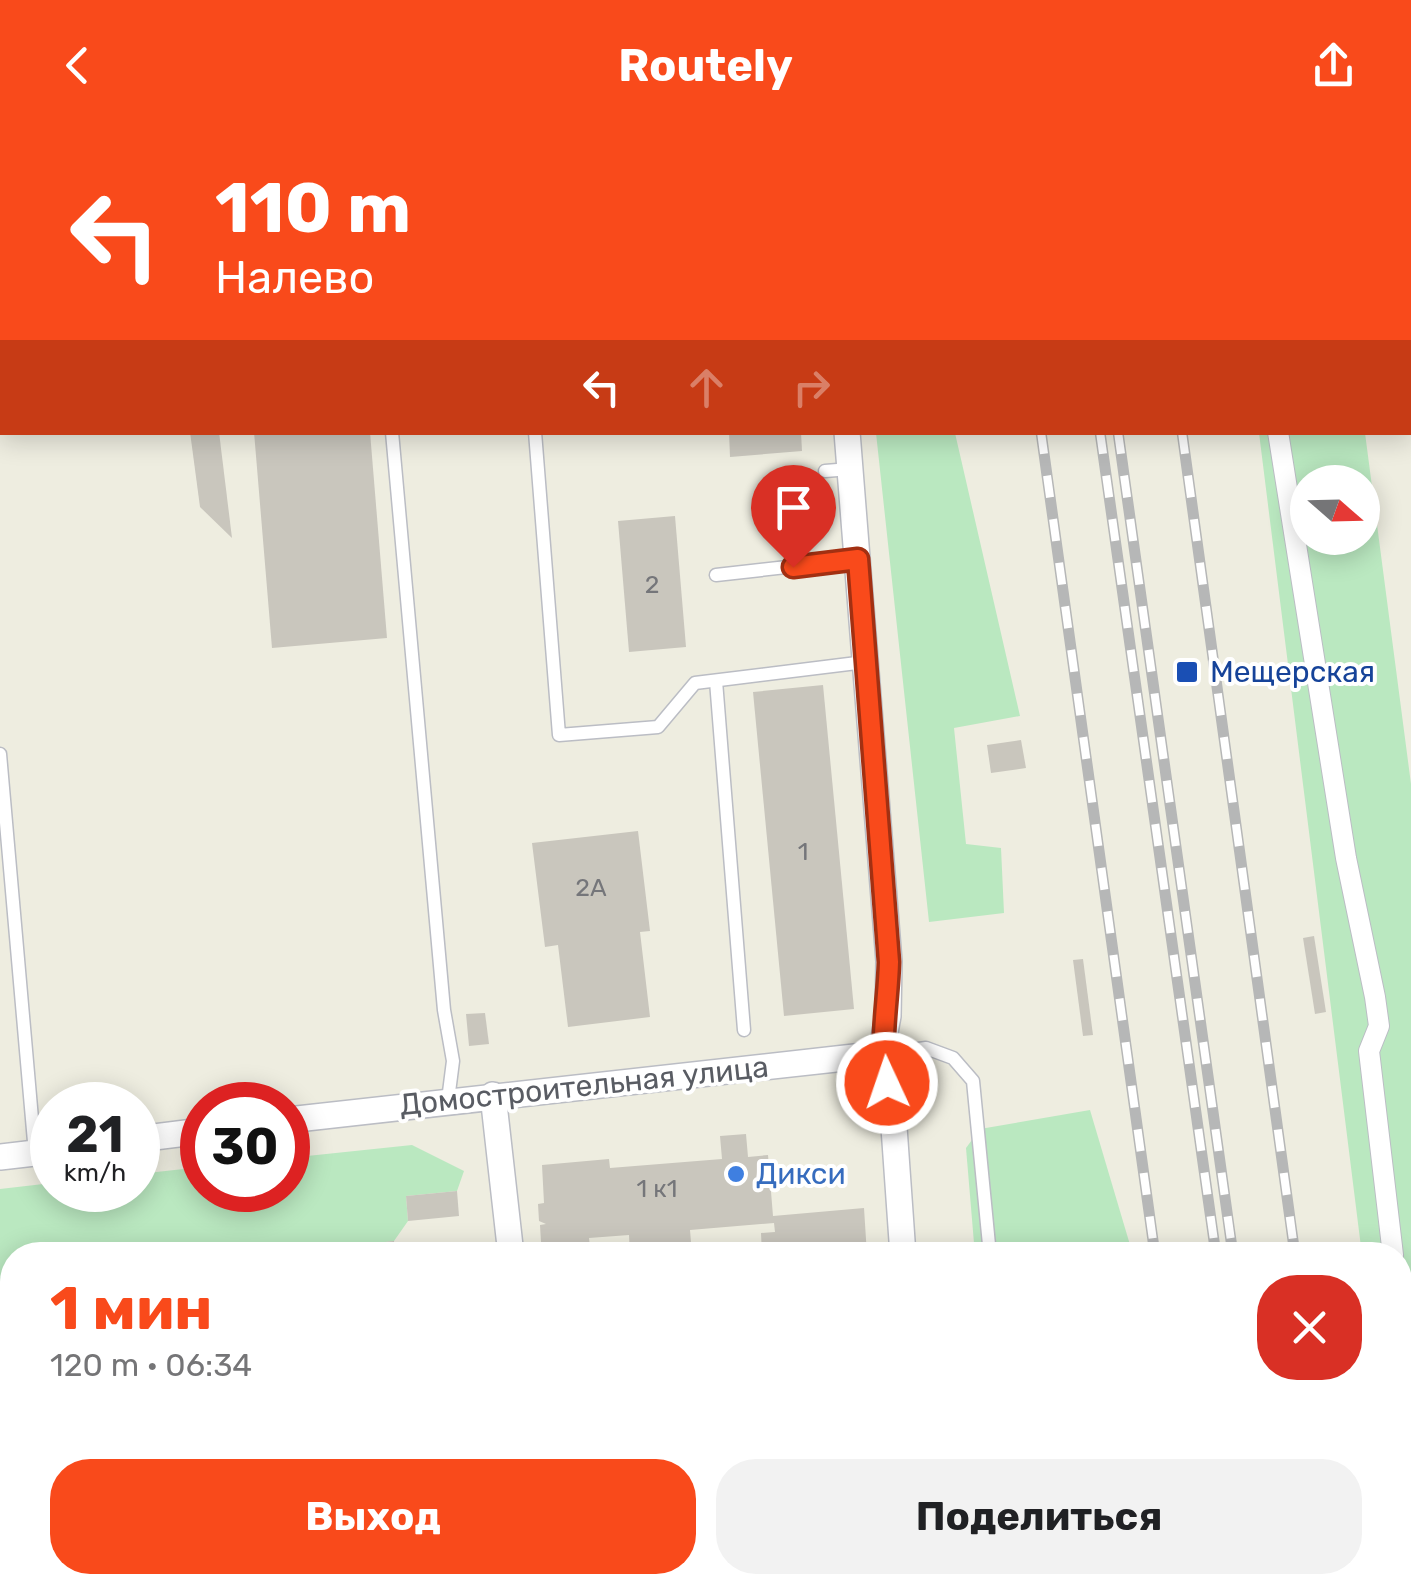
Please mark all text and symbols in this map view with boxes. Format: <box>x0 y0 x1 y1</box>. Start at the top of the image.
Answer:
icon: back <box>50 38 105 93</box>
icon: share <box>1306 38 1361 93</box>
text: Routely <box>618 39 793 92</box>
text: 110 m <box>215 167 411 250</box>
icon: left <box>50 170 180 300</box>
text: Налево <box>215 251 374 304</box>
icon: left <box>574 360 629 415</box>
icon: ahead <box>679 360 734 415</box>
icon: right <box>784 360 839 415</box>
pin <box>751 465 836 568</box>
north arrow <box>1290 465 1380 555</box>
map controls <box>1290 465 1380 555</box>
icon: arrive <box>766 480 821 535</box>
house number: 2 <box>645 570 659 599</box>
place label: Мещерская <box>1210 654 1375 690</box>
marker: Мещерская <box>1174 659 1200 685</box>
house number: 1 <box>798 837 808 866</box>
house number: 2А <box>575 873 607 902</box>
position arrow <box>835 1031 939 1135</box>
street label: Домостроительная улица <box>398 1049 770 1123</box>
speed limit sign: 30 <box>180 1082 310 1212</box>
text: 21 <box>66 1105 124 1165</box>
place label: Дикси <box>756 1156 846 1192</box>
text: km/h <box>64 1158 126 1187</box>
marker: Дикси <box>725 1163 747 1185</box>
house number: 1 к1 <box>637 1174 677 1203</box>
text: 1 мин <box>50 1273 213 1344</box>
button: close <box>1257 1275 1362 1380</box>
text: 120 m · 06:34 <box>50 1346 252 1384</box>
button: Выход <box>50 1459 696 1574</box>
button: Поделиться <box>716 1459 1362 1574</box>

